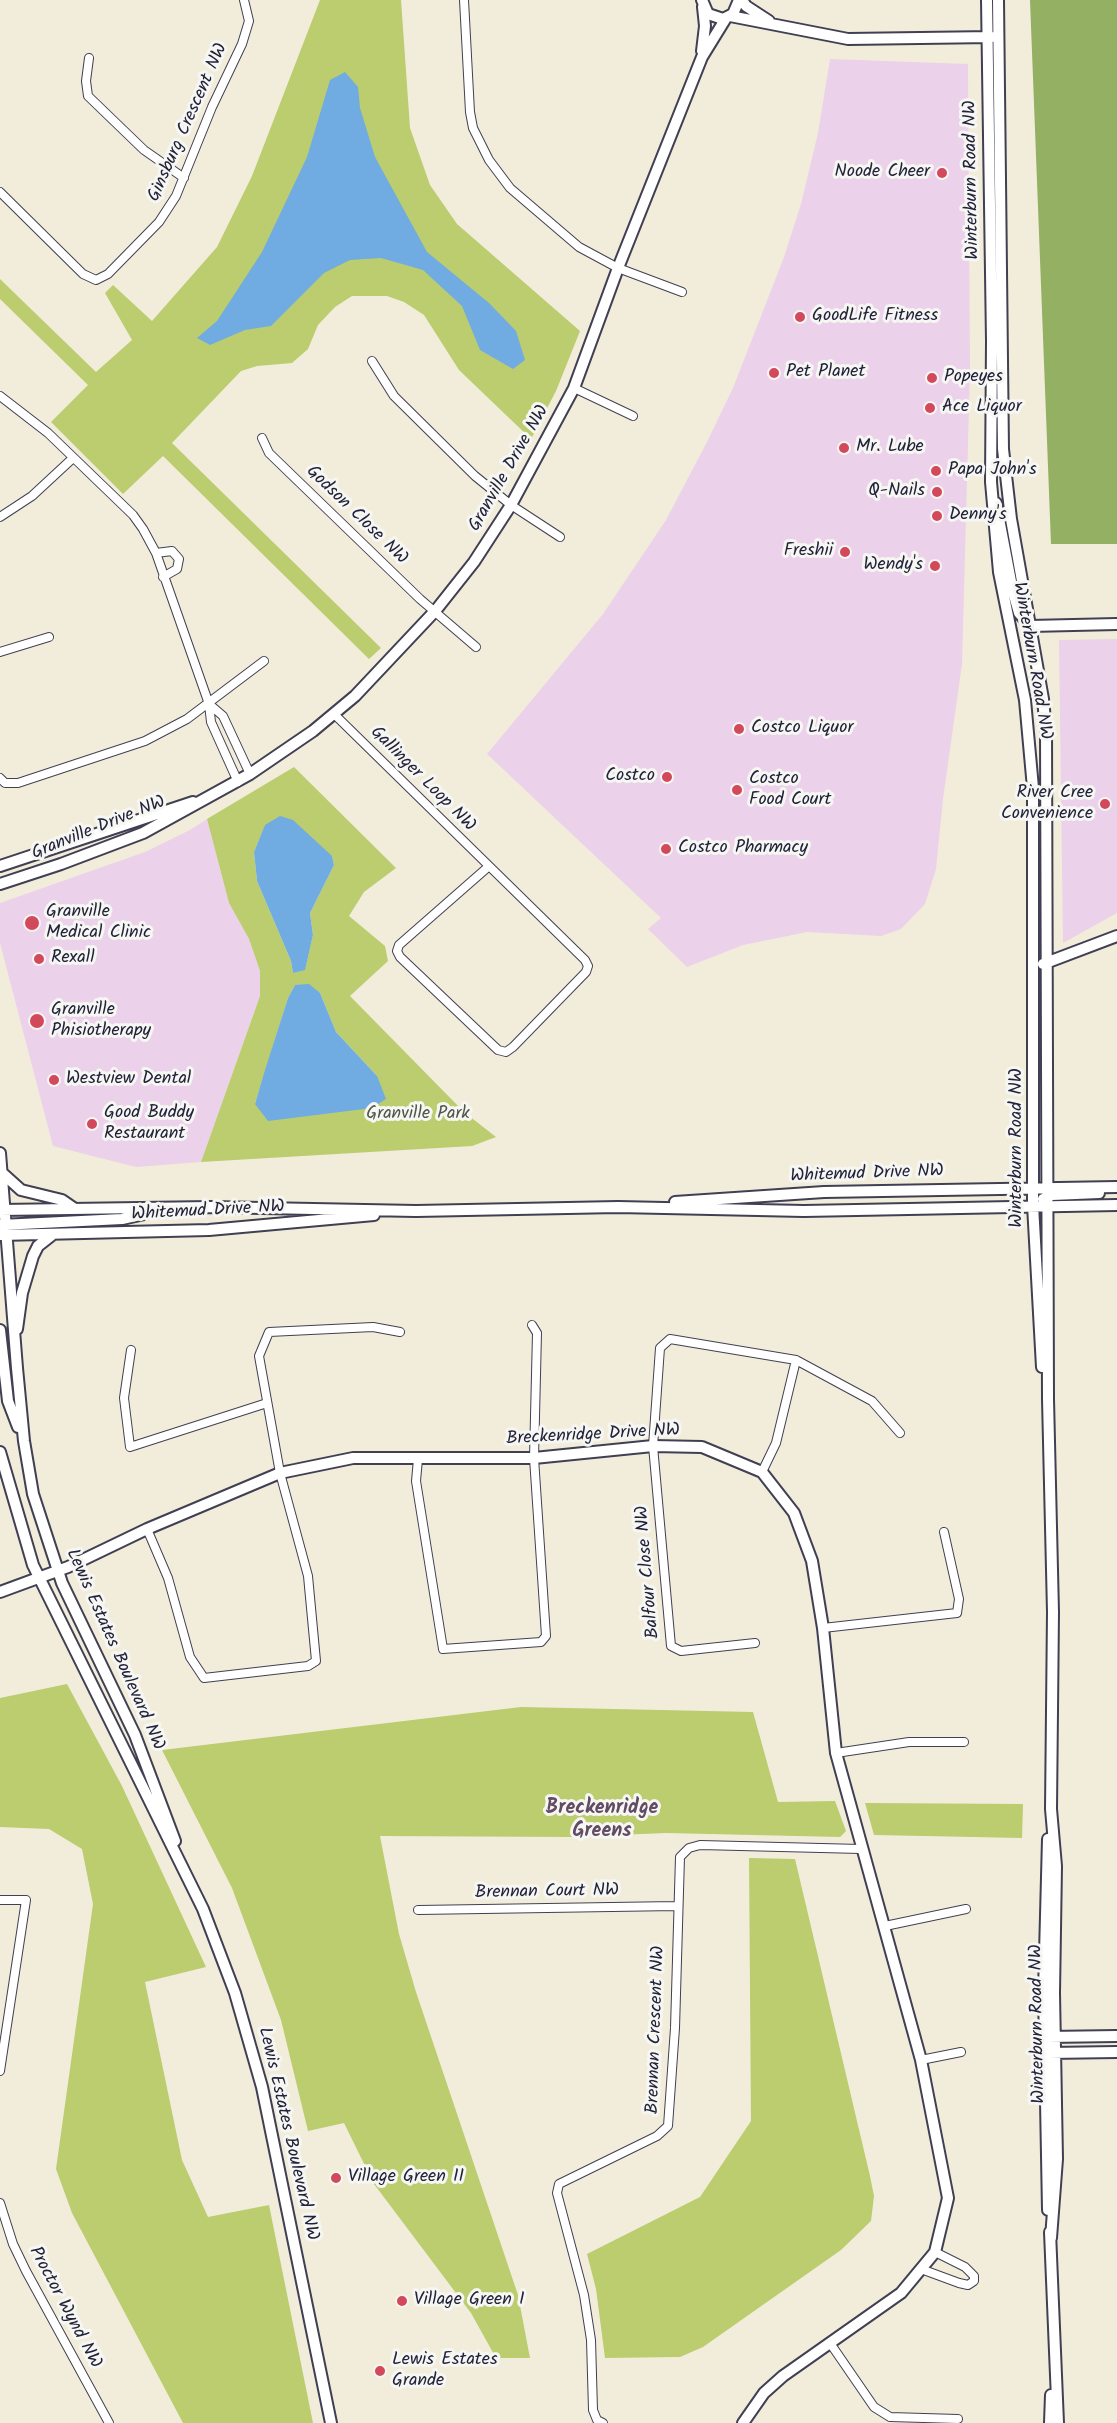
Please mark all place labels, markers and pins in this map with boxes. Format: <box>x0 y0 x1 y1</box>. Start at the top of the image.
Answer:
place label: Noode Cheer <box>835 162 930 184</box>
marker: Noode Cheer <box>935 166 949 180</box>
place label: GoodLife Fitness <box>812 306 938 328</box>
marker: GoodLife Fitness <box>793 310 807 324</box>
place label: Pet Planet <box>786 362 865 384</box>
marker: Pet Planet <box>767 366 781 380</box>
place label: Popeyes <box>944 367 1003 389</box>
marker: Popeyes <box>925 371 939 385</box>
place label: Ace Liquor <box>942 397 1022 419</box>
marker: Ace Liquor <box>923 401 937 415</box>
place label: Mr. Lube <box>856 437 924 459</box>
marker: Mr. Lube <box>837 441 851 455</box>
place label: Papa John's <box>948 460 1037 482</box>
marker: Papa John's <box>929 464 943 478</box>
place label: Q-Nails <box>868 481 925 503</box>
marker: Q-Nails <box>930 485 944 499</box>
place label: Denny's <box>949 505 1007 527</box>
marker: Denny's <box>930 509 944 523</box>
place label: Freshii <box>784 541 833 563</box>
marker: Freshii <box>838 545 852 559</box>
place label: Wendy's <box>864 555 923 577</box>
marker: Wendy's <box>928 559 942 573</box>
place label: Costco Liquor <box>751 718 853 740</box>
marker: Costco Liquor <box>732 722 746 736</box>
place label: Costco <box>605 766 655 788</box>
place label: Costco Food Court <box>749 769 831 812</box>
marker: Costco <box>660 770 674 784</box>
marker: Costco Food Court <box>730 783 744 797</box>
place label: River Cree Convenience <box>1001 783 1093 826</box>
marker: River Cree Convenience <box>1098 797 1112 811</box>
place label: Costco Pharmacy <box>678 838 808 860</box>
marker: Costco Pharmacy <box>659 842 673 856</box>
place label: Granville Medical Clinic <box>46 902 151 944</box>
marker: Granville Medical Clinic <box>23 914 41 932</box>
place label: Rexall <box>51 948 95 970</box>
marker: Rexall <box>32 952 46 966</box>
place label: Granville Phisiotherapy <box>51 1000 151 1042</box>
marker: Granville Phisiotherapy <box>28 1012 46 1030</box>
place label: Westview Dental <box>66 1069 191 1091</box>
marker: Westview Dental <box>47 1073 61 1087</box>
place label: Good Buddy Restaurant <box>104 1103 194 1146</box>
marker: Good Buddy Restaurant <box>85 1117 99 1131</box>
place label: Village Green II <box>348 2167 464 2189</box>
marker: Village Green II <box>329 2171 343 2185</box>
place label: Village Green I <box>414 2290 525 2312</box>
marker: Village Green I <box>395 2294 409 2308</box>
place label: Lewis Estates Grande <box>392 2350 498 2392</box>
marker: Lewis Estates Grande <box>373 2364 387 2378</box>

